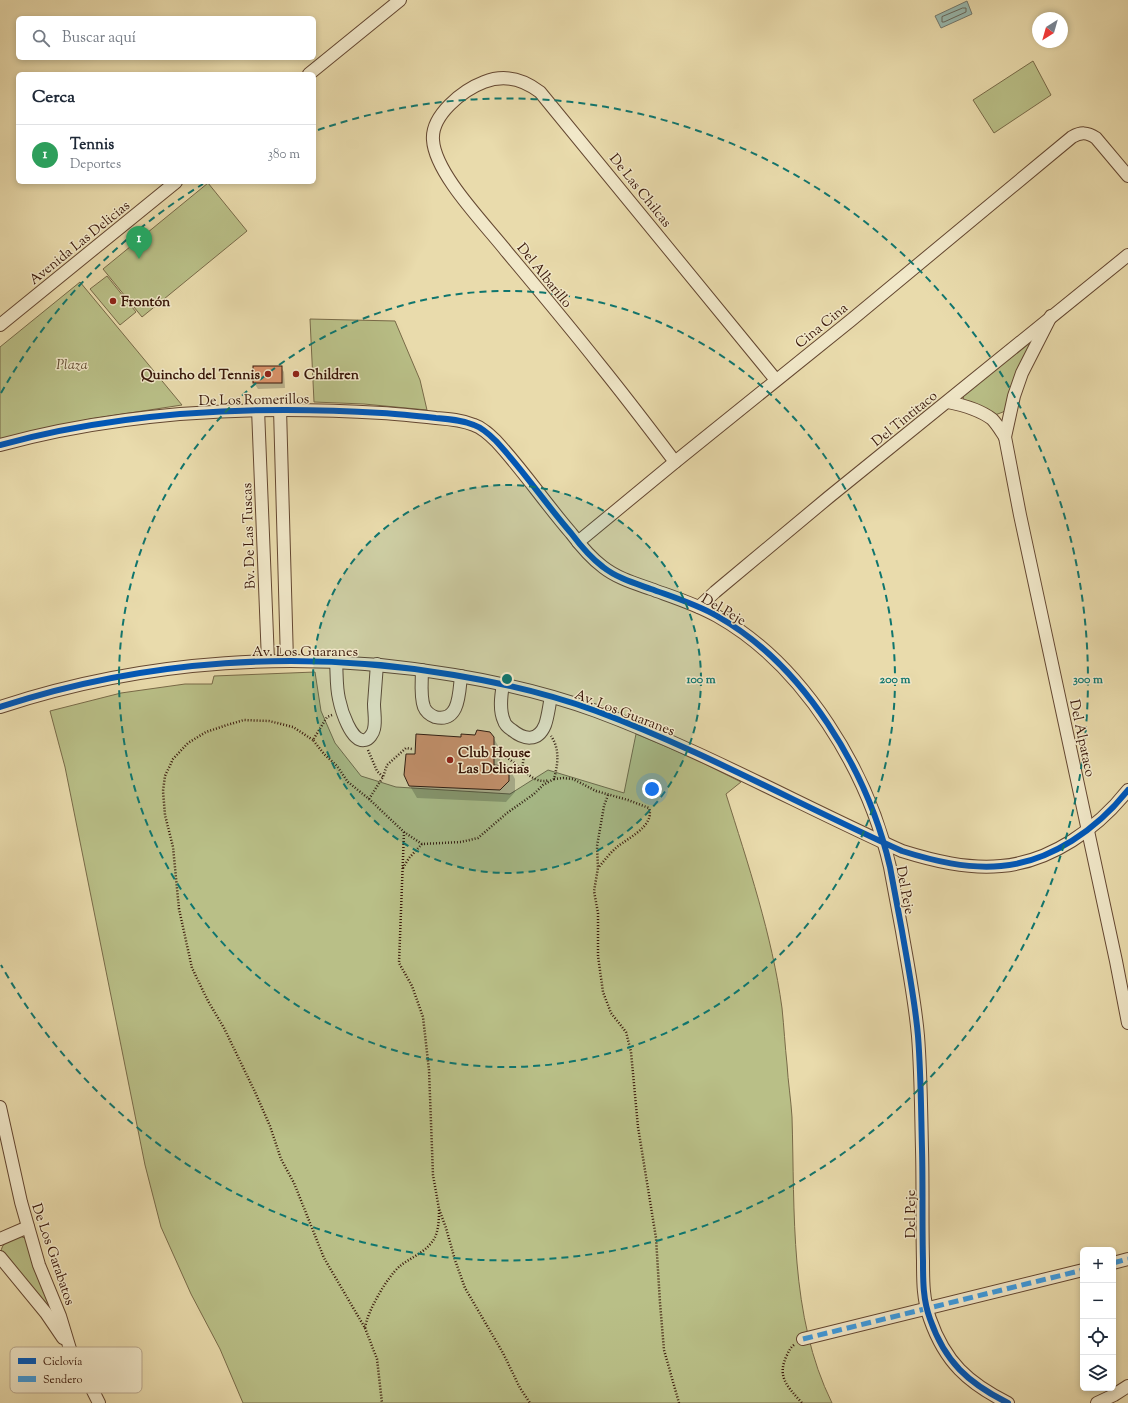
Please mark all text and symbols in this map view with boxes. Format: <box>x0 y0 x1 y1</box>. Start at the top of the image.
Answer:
north arrow <box>1032 12 1068 48</box>
search box <box>16 16 316 60</box>
icon: search <box>30 27 52 49</box>
text: Buscar aquí <box>62 28 136 49</box>
text: Cerca <box>32 86 75 110</box>
text: Tennis <box>70 135 114 156</box>
text: 1 <box>43 146 47 164</box>
text: 380 m <box>268 146 300 164</box>
street label: De Las Chilcas <box>604 150 675 232</box>
text: Deportes <box>70 156 121 174</box>
street label: Avenida Las Delicias <box>26 197 135 291</box>
pin: 1 <box>126 226 152 259</box>
street label: Del Albarillo <box>511 240 576 313</box>
place label: Frontón <box>121 293 171 313</box>
marker: Frontón <box>108 296 118 306</box>
street label: Cina Cina <box>792 299 853 354</box>
park label: Plaza <box>56 356 88 376</box>
place label: Quincho del Tennis <box>141 366 260 386</box>
place label: Children <box>304 366 360 386</box>
marker: Quincho del Tennis <box>263 369 273 379</box>
marker: Children <box>291 369 301 379</box>
street label: Del Tintitaco <box>868 387 943 452</box>
street label: De Los Romerillos <box>199 390 309 412</box>
street label: Bv. De Las Tuscas <box>238 482 262 589</box>
street label: Del Peje <box>697 590 749 632</box>
street label: Av. Los Guaranes <box>252 643 358 663</box>
text: 100 m <box>685 671 716 689</box>
text: 200 m <box>880 671 910 689</box>
text: 300 m <box>1073 671 1103 689</box>
centre of rings <box>500 672 514 686</box>
street label: Av. Los Guaranes <box>571 686 677 742</box>
street label: Del Alpataco <box>1063 698 1099 779</box>
place label: Club House Las Delicias <box>458 744 531 780</box>
marker: Club House Las Delicias <box>445 755 455 765</box>
your location <box>642 779 662 799</box>
street label: Del Peje <box>890 865 918 916</box>
street label: Del Peje <box>902 1190 922 1238</box>
street label: De Los Garabatos <box>25 1201 79 1308</box>
map controls <box>1080 1247 1116 1391</box>
button: + <box>1080 1247 1116 1283</box>
button: − <box>1080 1283 1116 1319</box>
button: locate <box>1080 1319 1116 1355</box>
legend <box>10 1347 142 1393</box>
text: Ciclovía <box>43 1354 82 1370</box>
button: layers <box>1080 1355 1116 1391</box>
text: Sendero <box>43 1372 82 1388</box>

